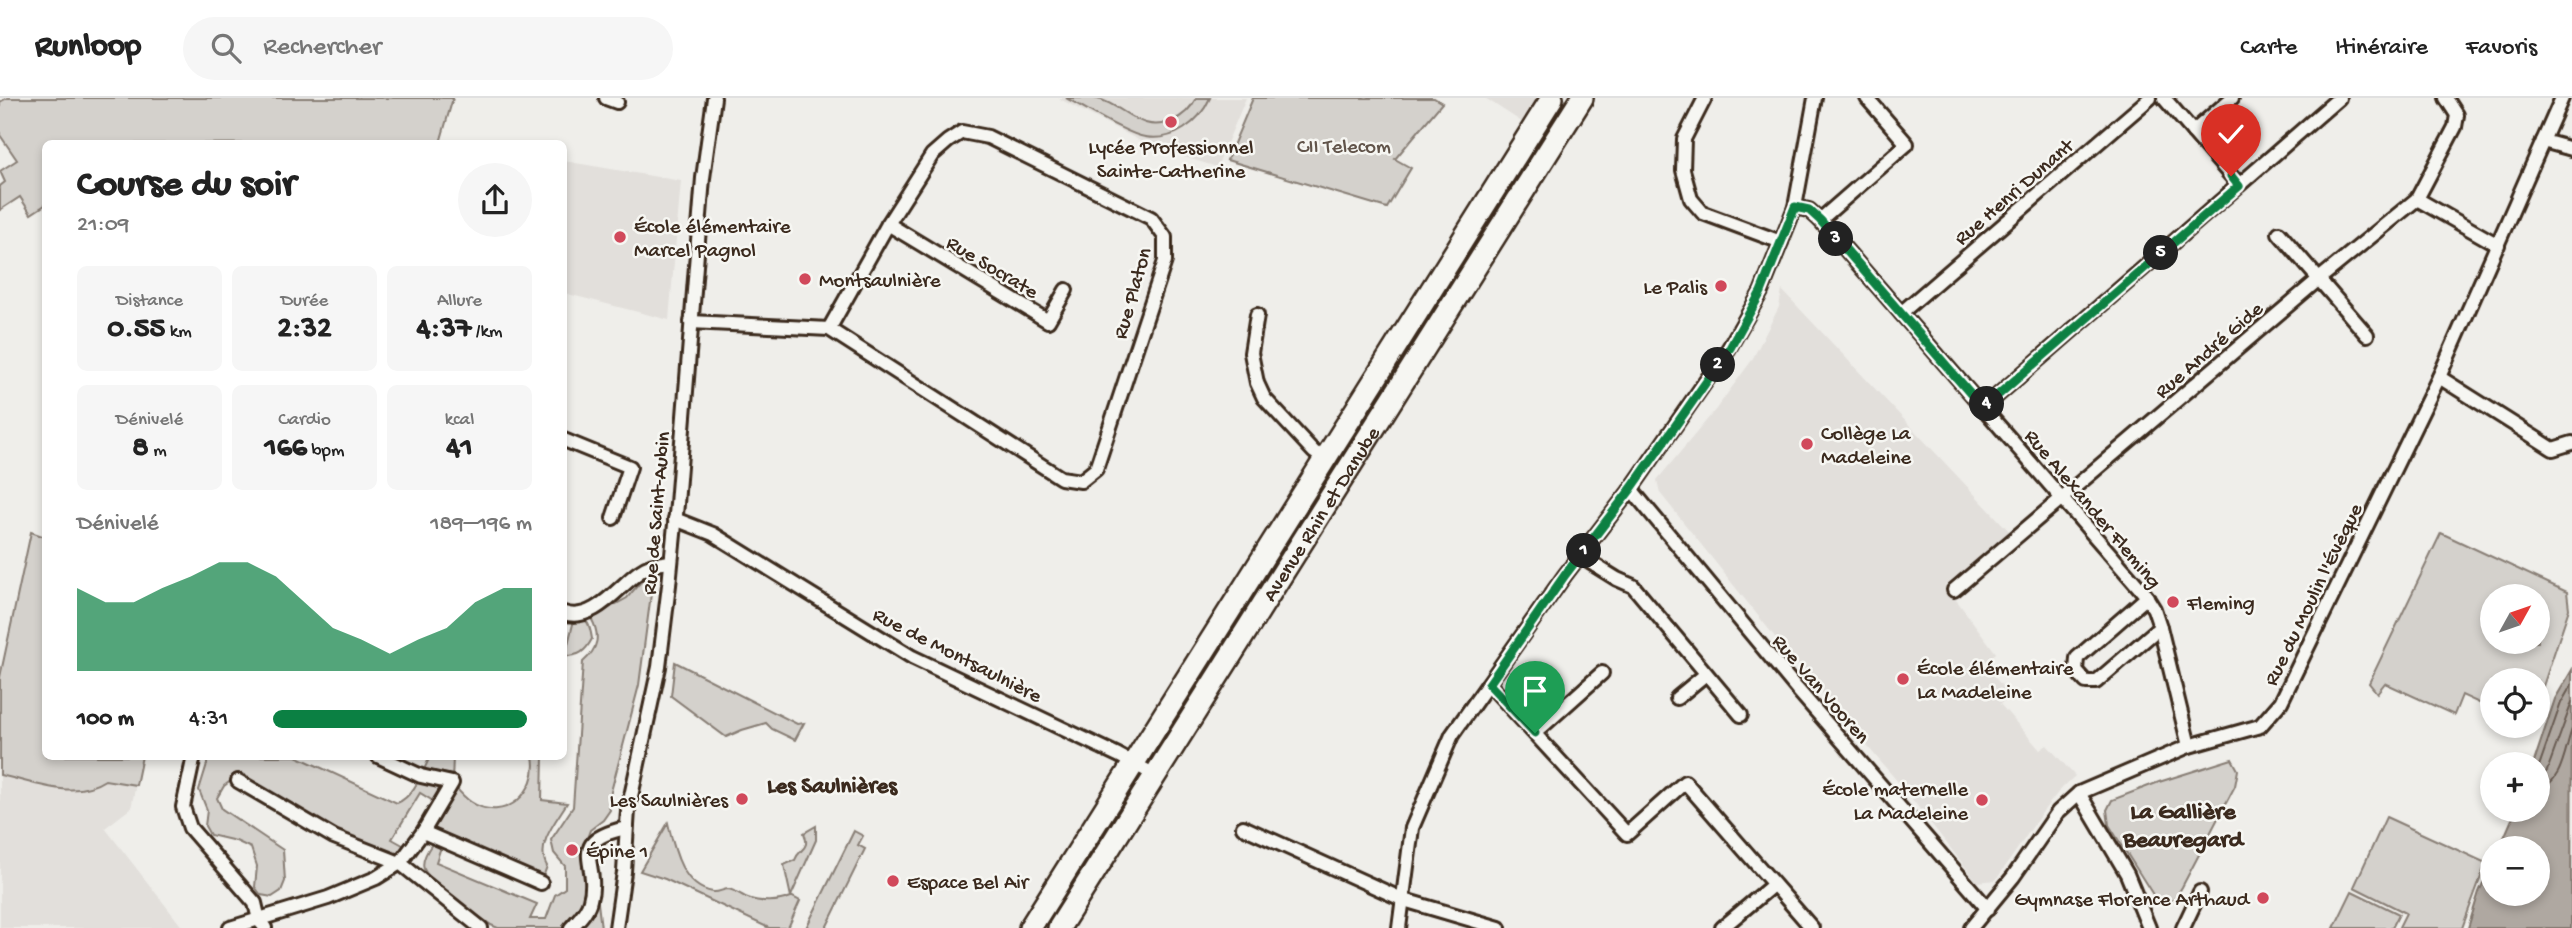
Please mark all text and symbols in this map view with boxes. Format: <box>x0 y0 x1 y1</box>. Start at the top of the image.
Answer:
search box <box>183 17 673 80</box>
text: Runloop <box>35 29 141 67</box>
icon: search <box>207 29 245 67</box>
text: Rechercher <box>263 33 381 64</box>
text: Carte <box>2240 34 2297 63</box>
text: Itinéraire <box>2335 34 2428 63</box>
text: Favoris <box>2466 34 2537 63</box>
pin <box>2201 104 2261 176</box>
marker: Lycée Professionnel Sainte-Catherine <box>1163 114 1179 130</box>
icon: check <box>2212 115 2250 153</box>
street label: Rue Henri Dunant <box>1950 133 2082 252</box>
park label: CII Telecom <box>1297 136 1391 161</box>
place label: Lycée Professionnel Sainte-Catherine <box>1088 137 1254 186</box>
button: share <box>458 163 532 237</box>
text: Course du soir <box>77 164 296 208</box>
text: 21:09 <box>77 212 129 239</box>
place label: École élémentaire Marcel Pagnol <box>634 216 792 265</box>
pin: 3 <box>1818 222 1854 256</box>
text: 3 <box>1831 227 1840 250</box>
marker: École élémentaire Marcel Pagnol <box>612 229 628 245</box>
street label: Rue Socrate <box>941 232 1043 307</box>
pin: 5 <box>2144 236 2178 270</box>
text: 5 <box>2156 241 2166 264</box>
street label: Rue Platon <box>1109 245 1159 343</box>
place label: Montsaulnière <box>819 270 942 295</box>
marker: Montsaulnière <box>797 271 813 287</box>
place label: Le Palis <box>1643 277 1708 302</box>
marker: Le Palis <box>1713 278 1729 294</box>
text: Distance <box>116 290 183 313</box>
text: Durée <box>281 290 328 313</box>
text: Allure <box>437 290 482 313</box>
street label: Rue André Gide <box>2151 297 2271 406</box>
text: 0.55 <box>107 313 165 348</box>
text: 2:32 <box>277 313 332 348</box>
text: 4:37 <box>417 313 471 348</box>
text: km <box>165 321 192 344</box>
text: /km <box>471 321 502 344</box>
pin: 2 <box>1700 348 1736 382</box>
text: 2 <box>1713 353 1722 376</box>
pin: 4 <box>1969 386 2004 422</box>
text: 4 <box>1982 392 1991 415</box>
text: Dénivelé <box>116 409 183 432</box>
text: Cardio <box>278 409 331 432</box>
text: kcal <box>445 409 474 432</box>
street label: Avenue Rhin et Danube <box>1259 422 1388 607</box>
place label: Collège La Madeleine <box>1821 423 1912 472</box>
street label: Rue Alexander Fleming <box>2017 425 2165 595</box>
street label: Rue de Saint-Aubin <box>639 431 678 596</box>
text: 8 <box>132 432 149 467</box>
text: 166 <box>265 432 307 467</box>
text: 41 <box>446 432 473 467</box>
marker: Collège La Madeleine <box>1799 436 1815 452</box>
text: m <box>149 440 167 463</box>
text: bpm <box>307 440 344 463</box>
street label: Rue du Moulin l'Évêque <box>2260 499 2371 691</box>
text: Dénivelé <box>77 511 159 538</box>
text: 189–196 m <box>430 511 532 538</box>
pin: 1 <box>1566 533 1602 568</box>
text: 1 <box>1580 539 1587 562</box>
north arrow <box>2480 584 2550 654</box>
map controls <box>2480 584 2550 906</box>
place label: Fleming <box>2186 593 2255 618</box>
marker: Fleming <box>2165 594 2181 610</box>
street label: Rue de Montsaulnière <box>868 604 1046 711</box>
street label: Rue Van Vooren <box>1765 631 1874 750</box>
place label: École élémentaire La Madeleine <box>1917 658 2075 707</box>
pin <box>1505 661 1565 733</box>
button: locate <box>2480 668 2550 738</box>
marker: École élémentaire La Madeleine <box>1895 671 1911 687</box>
icon: arrive <box>1516 672 1554 710</box>
text: 100 m <box>77 706 134 733</box>
text: 4:31 <box>189 706 228 733</box>
button: + <box>2480 752 2550 822</box>
district label: Les Saulnières <box>767 774 898 801</box>
place label: École maternelle La Madeleine <box>1822 779 1969 828</box>
place label: Les Saulnières <box>610 790 729 815</box>
marker: Les Saulnières <box>734 791 750 807</box>
marker: École maternelle La Madeleine <box>1974 792 1990 808</box>
district label: La Gallière Beauregard <box>2122 799 2246 856</box>
button: − <box>2480 836 2550 906</box>
place label: Épine 1 <box>586 841 648 866</box>
marker: Épine 1 <box>564 842 580 858</box>
place label: Espace Bel Air <box>907 872 1030 897</box>
marker: Espace Bel Air <box>885 873 901 889</box>
place label: Gymnase Florence Arthaud <box>2014 889 2251 914</box>
marker: Gymnase Florence Arthaud <box>2255 890 2271 906</box>

